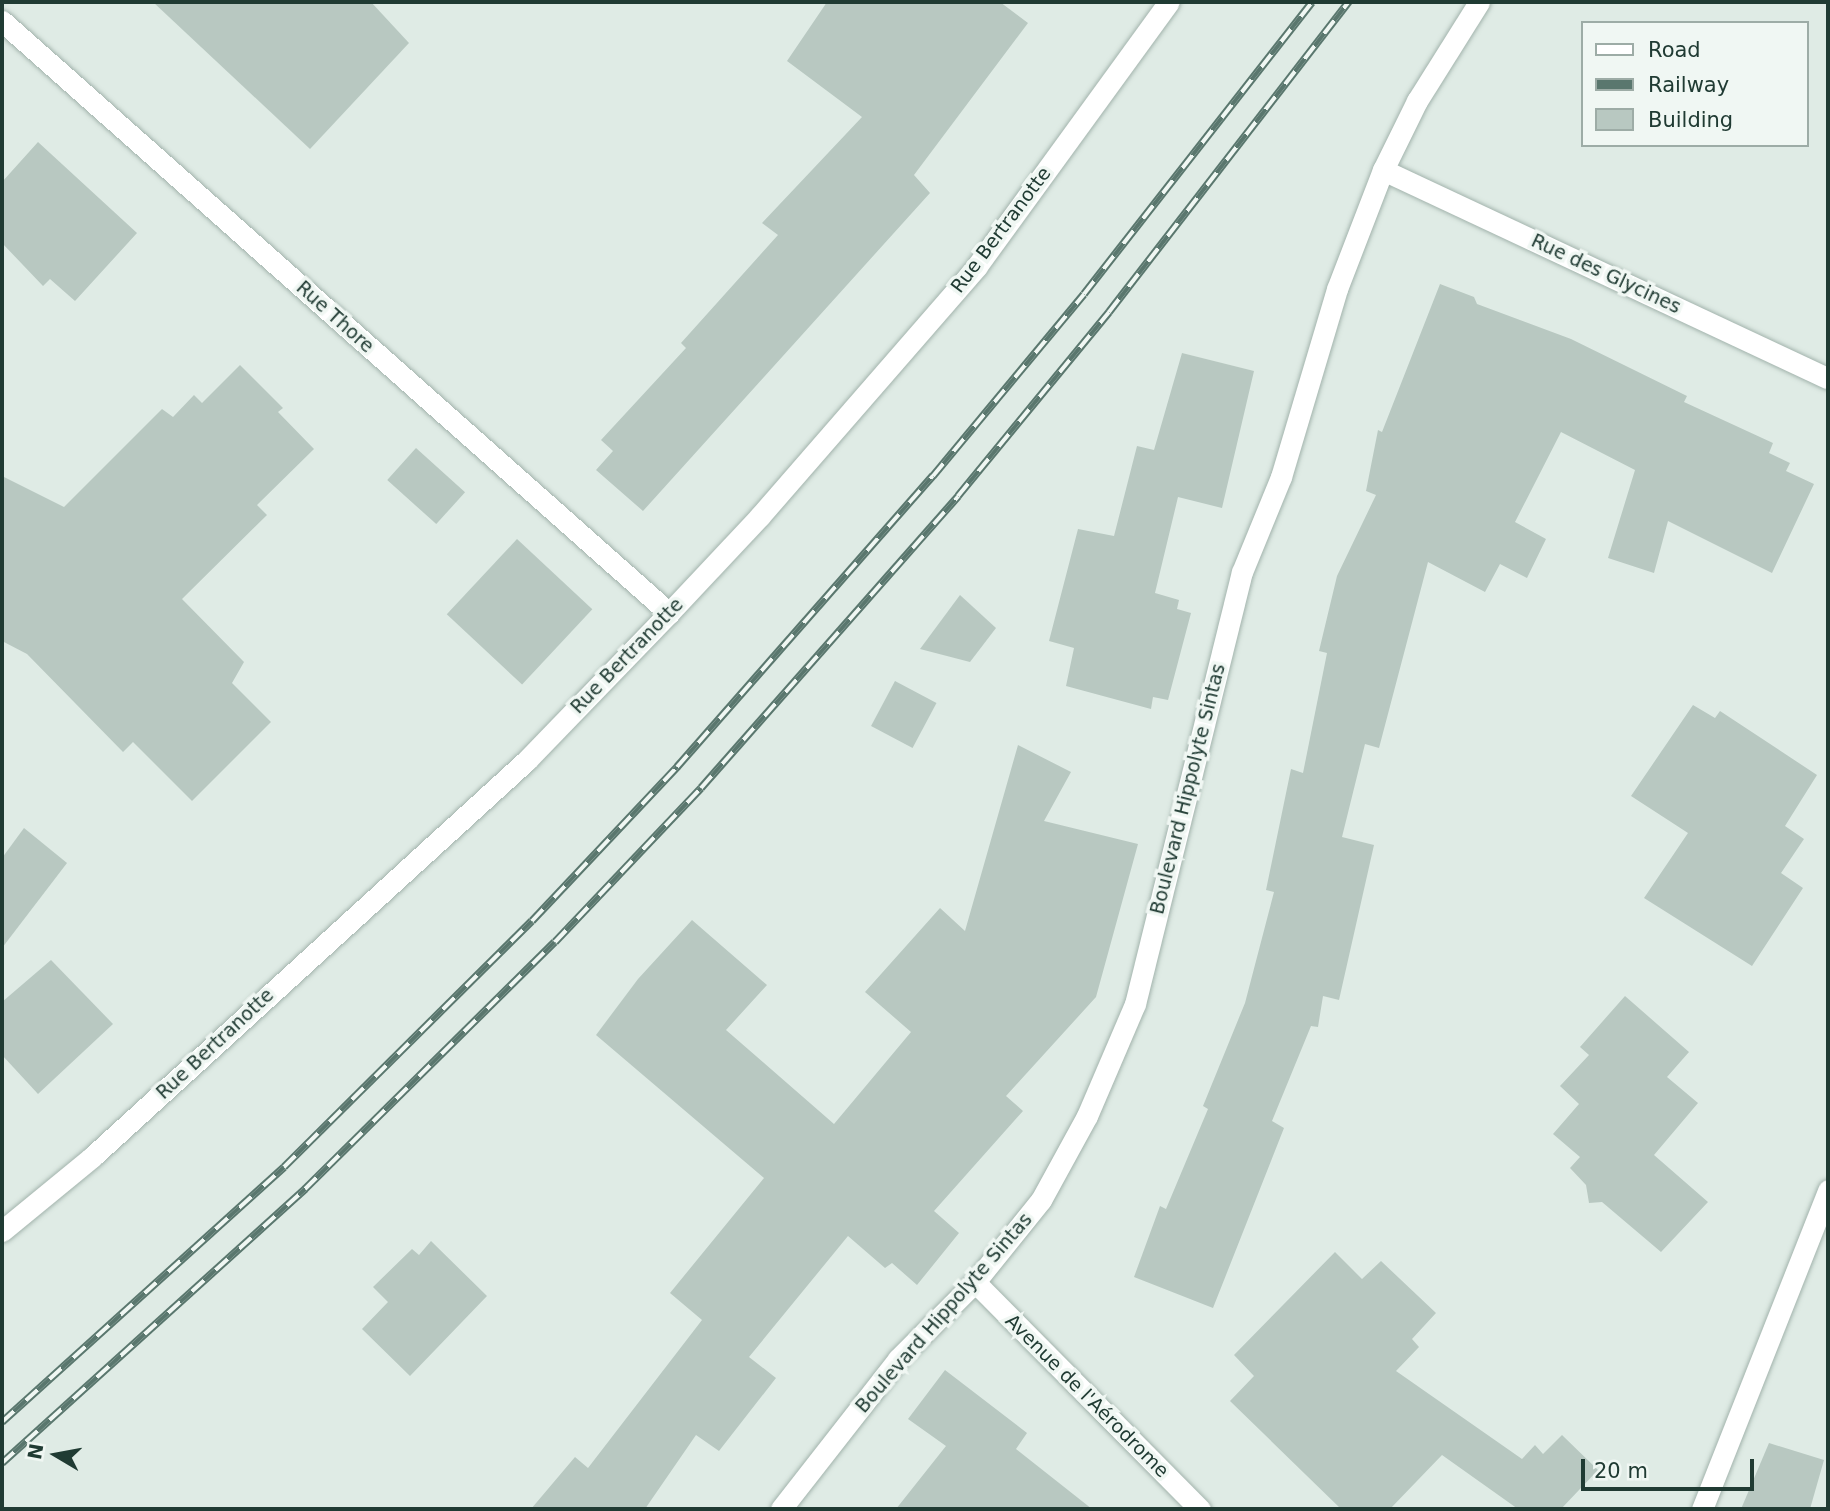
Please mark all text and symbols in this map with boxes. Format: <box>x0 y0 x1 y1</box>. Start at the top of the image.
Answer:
legend <box>1582 21 1809 147</box>
text: Road <box>1648 38 1701 62</box>
text: Railway <box>1648 73 1729 97</box>
text: Building <box>1648 108 1733 132</box>
street label: Rue Bertranotte <box>946 163 1056 297</box>
street label: Rue des Glycines <box>1528 229 1684 319</box>
street label: Rue Thore <box>292 276 378 358</box>
street label: Rue Bertranotte <box>566 593 688 719</box>
street label: Boulevard Hippolyte Sintas <box>1146 661 1230 917</box>
street label: Rue Bertranotte <box>152 984 278 1104</box>
street label: Boulevard Hippolyte Sintas <box>851 1208 1037 1418</box>
street label: Avenue de l'Aérodrome <box>1001 1310 1173 1482</box>
north arrow <box>21 1420 91 1490</box>
text: N <box>23 1442 48 1461</box>
scale bar <box>1585 1444 1758 1488</box>
text: 20 m <box>1594 1459 1648 1483</box>

